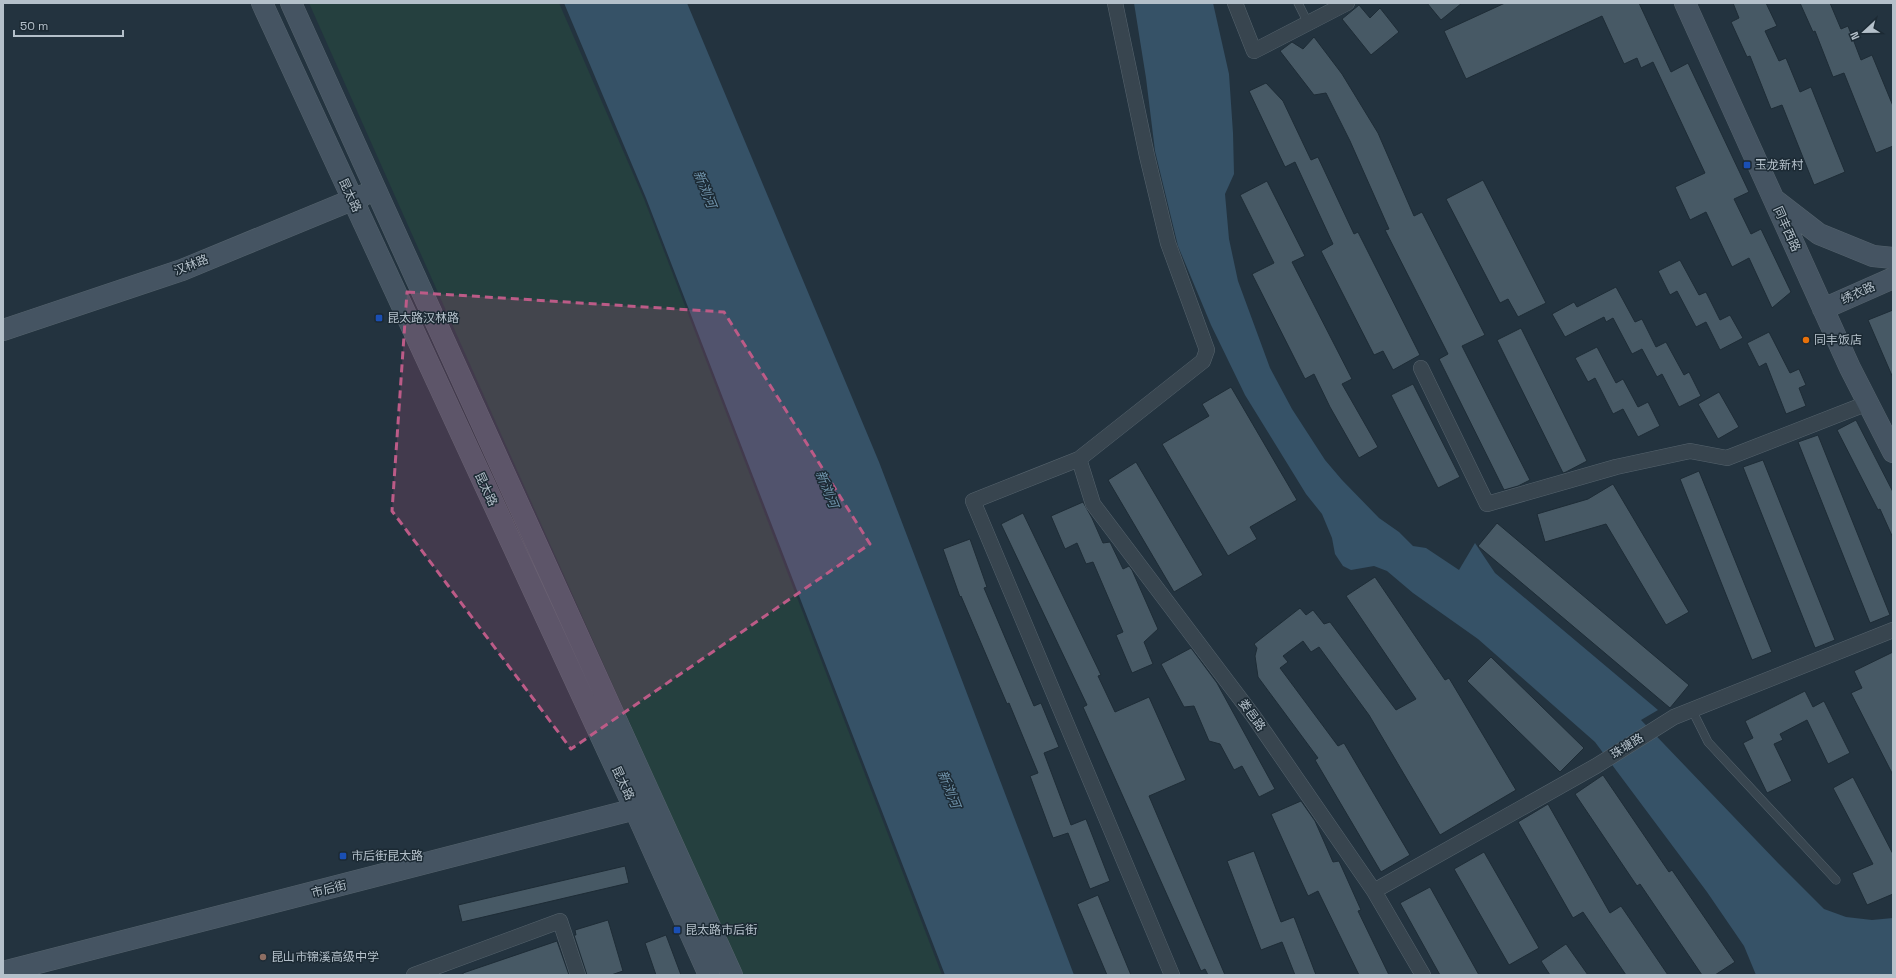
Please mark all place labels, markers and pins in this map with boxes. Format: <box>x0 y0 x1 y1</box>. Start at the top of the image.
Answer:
place label: 玉龙新村 <box>1755 157 1804 173</box>
marker: 玉龙新村 <box>1742 160 1752 170</box>
place label: 昆太路汉林路 <box>387 310 459 326</box>
marker: 昆太路汉林路 <box>374 313 384 323</box>
place label: 同丰饭店 <box>1814 332 1862 348</box>
marker: 同丰饭店 <box>1801 335 1811 345</box>
place label: 市后街昆太路 <box>351 848 423 864</box>
marker: 市后街昆太路 <box>338 851 348 861</box>
place label: 昆太路市后街 <box>685 922 757 938</box>
marker: 昆太路市后街 <box>672 925 682 935</box>
place label: 昆山市锦溪高级中学 <box>271 949 379 965</box>
marker: 昆山市锦溪高级中学 <box>258 952 268 962</box>

